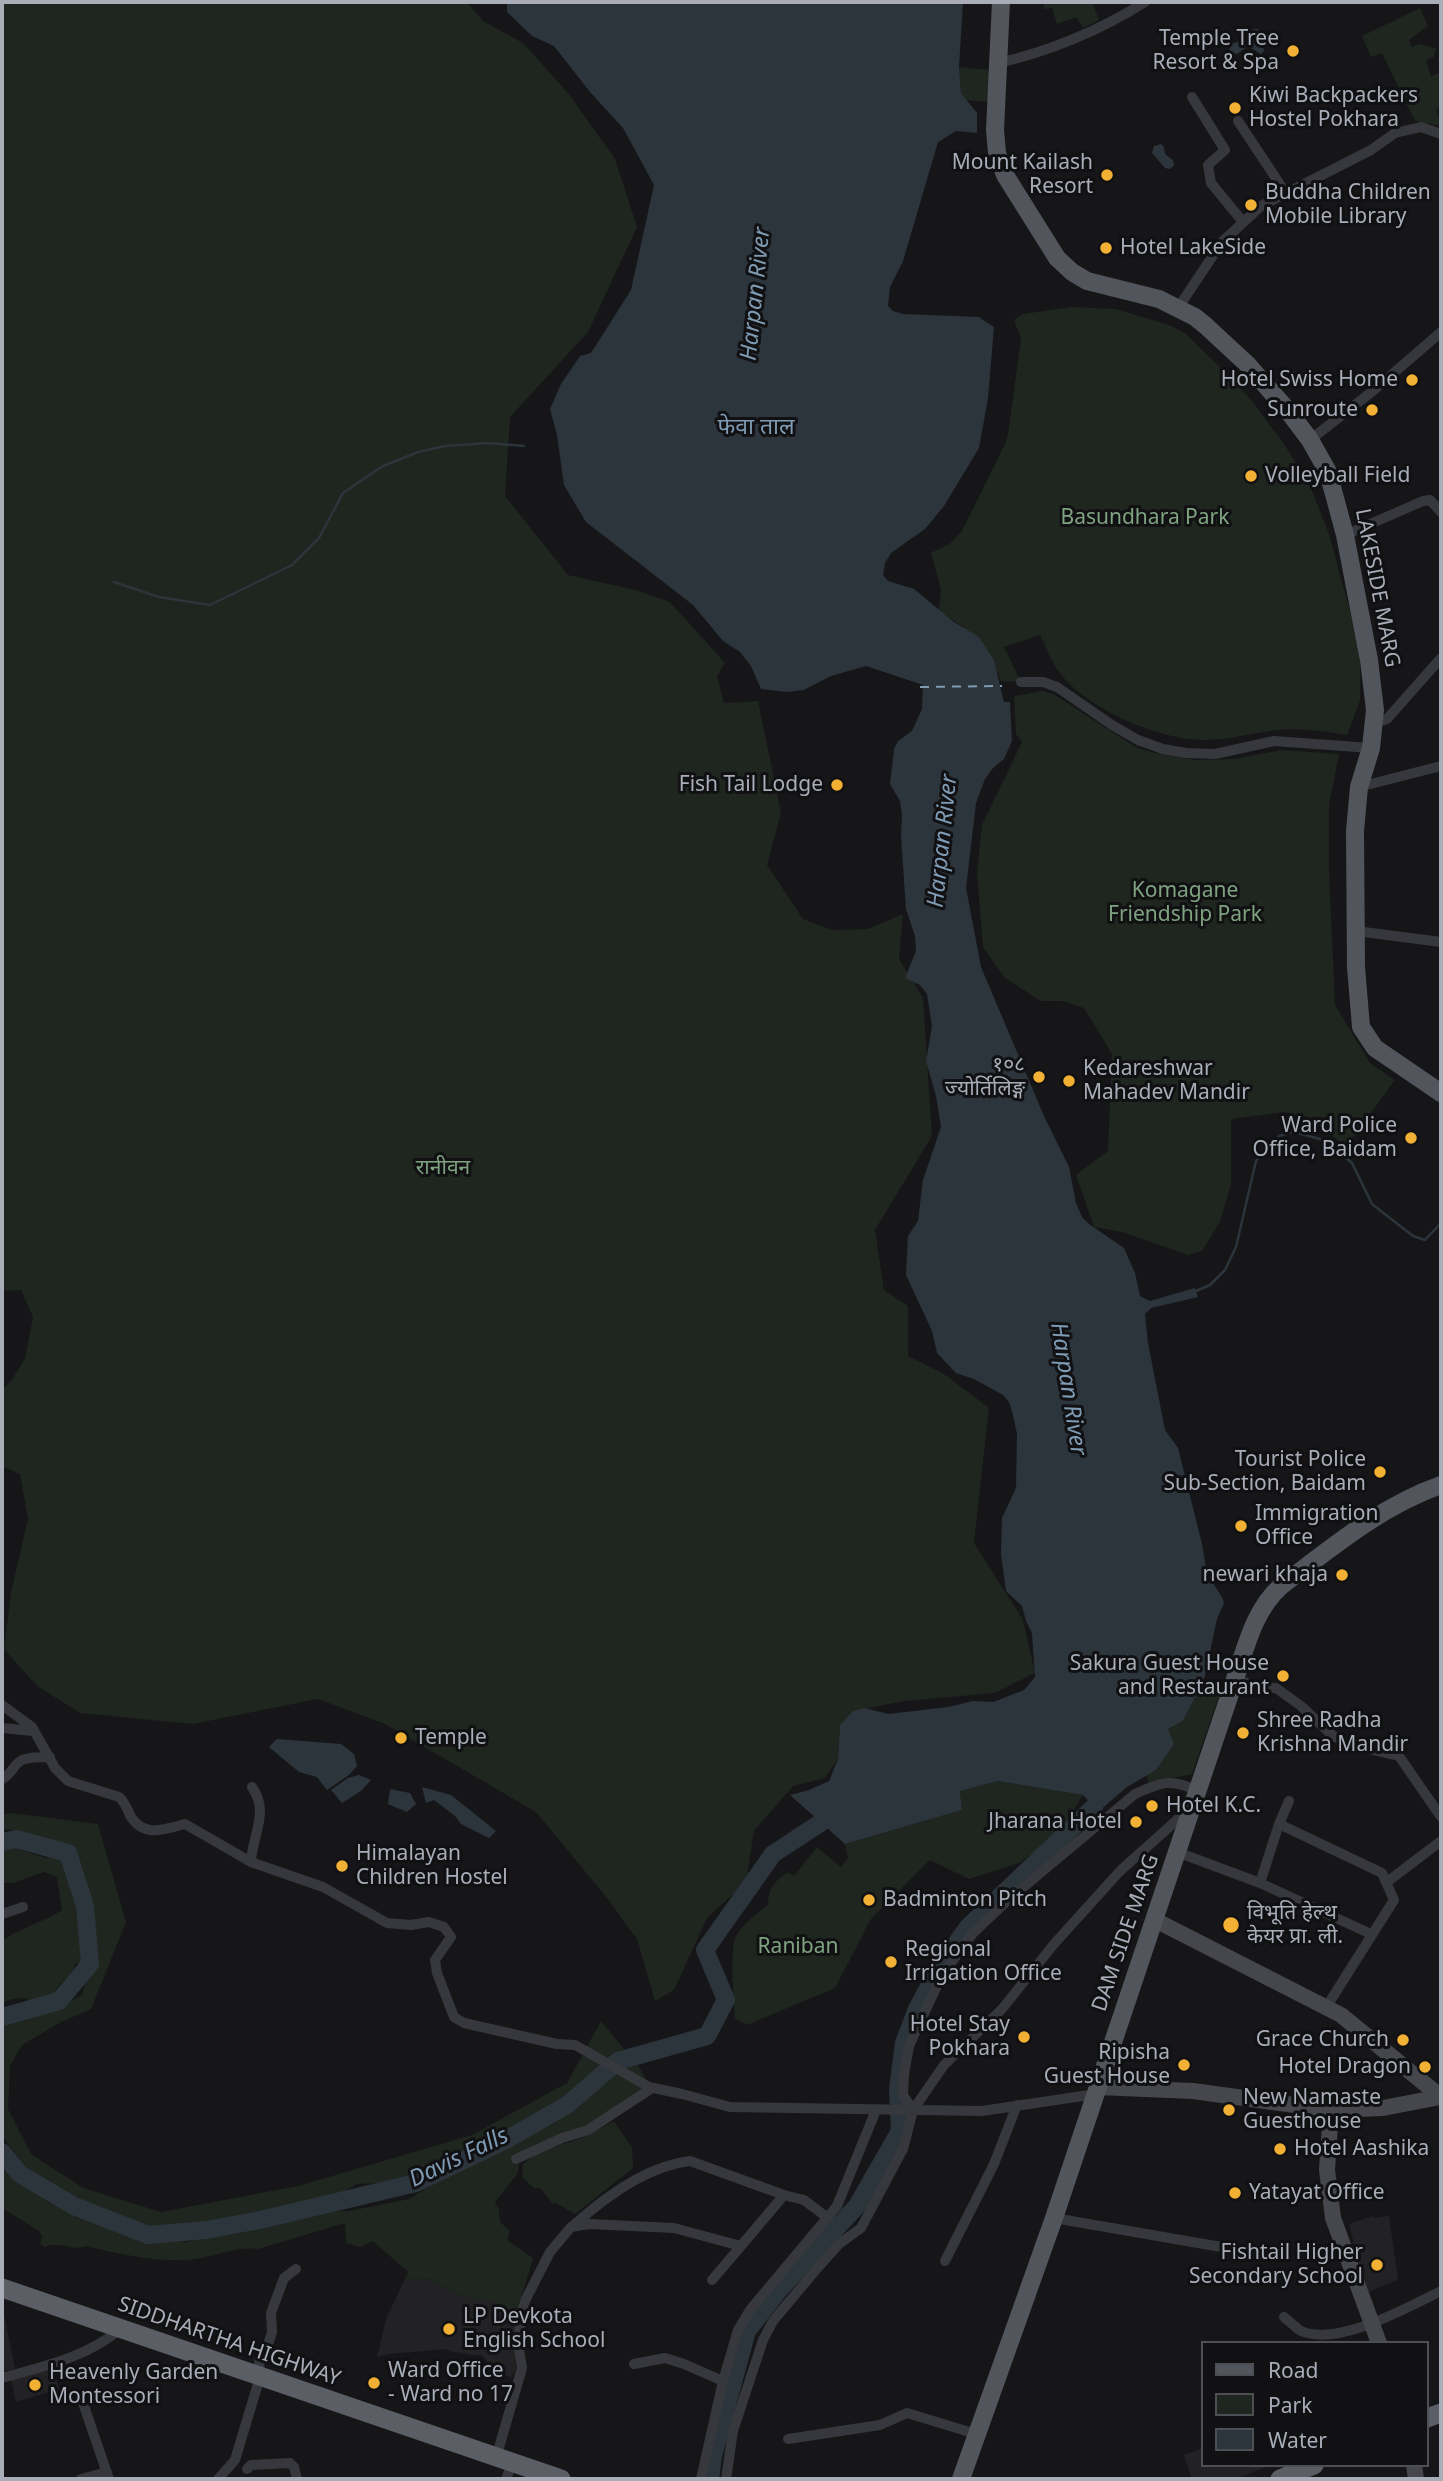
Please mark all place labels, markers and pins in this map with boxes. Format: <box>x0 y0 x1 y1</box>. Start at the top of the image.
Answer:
place label: Temple Tree Resort & Spa <box>1153 26 1279 76</box>
marker: Temple Tree Resort & Spa <box>1285 43 1301 59</box>
place label: Kiwi Backpackers Hostel Pokhara <box>1249 83 1418 133</box>
marker: Kiwi Backpackers Hostel Pokhara <box>1227 100 1243 116</box>
place label: Mount Kailash Resort <box>952 150 1093 200</box>
marker: Mount Kailash Resort <box>1099 167 1115 183</box>
place label: Buddha Children Mobile Library <box>1265 180 1431 230</box>
marker: Buddha Children Mobile Library <box>1243 197 1259 213</box>
place label: Hotel LakeSide <box>1120 235 1266 261</box>
marker: Hotel LakeSide <box>1098 240 1114 256</box>
place label: Hotel Swiss Home <box>1221 367 1398 393</box>
marker: Hotel Swiss Home <box>1404 372 1420 388</box>
place label: Sunroute <box>1267 397 1358 423</box>
marker: Sunroute <box>1364 402 1380 418</box>
place label: Volleyball Field <box>1265 463 1410 489</box>
marker: Volleyball Field <box>1243 468 1259 484</box>
place label: Fish Tail Lodge <box>679 772 823 798</box>
marker: Fish Tail Lodge <box>829 777 845 793</box>
place label: १०८ ज्योर्तिलिङ्ग <box>945 1052 1025 1102</box>
place label: Kedareshwar Mahadev Mandir <box>1083 1056 1250 1106</box>
marker: १०८ ज्योर्तिलिङ्ग <box>1031 1069 1047 1085</box>
marker: Kedareshwar Mahadev Mandir <box>1061 1073 1077 1089</box>
place label: Ward Police Office, Baidam <box>1253 1113 1397 1163</box>
marker: Ward Police Office, Baidam <box>1403 1130 1419 1146</box>
place label: Tourist Police Sub-Section, Baidam <box>1163 1447 1366 1497</box>
marker: Tourist Police Sub-Section, Baidam <box>1372 1464 1388 1480</box>
place label: Immigration Office <box>1255 1501 1378 1551</box>
marker: Immigration Office <box>1233 1518 1249 1534</box>
place label: newari khaja <box>1203 1562 1328 1588</box>
marker: newari khaja <box>1334 1567 1350 1583</box>
place label: Sakura Guest House and Restaurant <box>1070 1651 1269 1701</box>
marker: Sakura Guest House and Restaurant <box>1275 1668 1291 1684</box>
place label: Shree Radha Krishna Mandir <box>1257 1708 1408 1758</box>
place label: Temple <box>415 1725 487 1751</box>
marker: Shree Radha Krishna Mandir <box>1235 1725 1251 1741</box>
marker: Temple <box>393 1730 409 1746</box>
place label: Hotel K.C. <box>1166 1793 1261 1819</box>
marker: Hotel K.C. <box>1144 1798 1160 1814</box>
place label: Jharana Hotel <box>988 1809 1122 1835</box>
marker: Jharana Hotel <box>1128 1814 1144 1830</box>
place label: Himalayan Children Hostel <box>356 1841 508 1891</box>
marker: Himalayan Children Hostel <box>334 1858 350 1874</box>
place label: Badminton Pitch <box>883 1887 1047 1913</box>
marker: Badminton Pitch <box>861 1892 877 1908</box>
place label: विभूति हेल्थ केयर प्रा. ली. <box>1247 1900 1343 1950</box>
marker: विभूति हेल्थ केयर प्रा. ली. <box>1221 1915 1241 1935</box>
place label: Regional Irrigation Office <box>905 1937 1062 1987</box>
marker: Regional Irrigation Office <box>883 1954 899 1970</box>
place label: Hotel Stay Pokhara <box>910 2012 1010 2062</box>
place label: Grace Church <box>1256 2027 1389 2053</box>
marker: Hotel Stay Pokhara <box>1016 2029 1032 2045</box>
marker: Grace Church <box>1395 2032 1411 2048</box>
place label: Ripisha Guest House <box>1044 2040 1170 2090</box>
place label: Hotel Dragon <box>1278 2054 1411 2080</box>
marker: Ripisha Guest House <box>1176 2057 1192 2073</box>
marker: Hotel Dragon <box>1417 2059 1433 2075</box>
place label: New Namaste Guesthouse <box>1243 2085 1381 2135</box>
marker: New Namaste Guesthouse <box>1221 2102 1237 2118</box>
place label: Hotel Aashika <box>1294 2136 1429 2162</box>
marker: Hotel Aashika <box>1272 2141 1288 2157</box>
place label: Yatayat Office <box>1249 2180 1385 2206</box>
marker: Yatayat Office <box>1227 2185 1243 2201</box>
place label: Fishtail Higher Secondary School <box>1189 2240 1363 2290</box>
marker: Fishtail Higher Secondary School <box>1369 2257 1385 2273</box>
place label: LP Devkota English School <box>463 2304 605 2354</box>
marker: LP Devkota English School <box>441 2321 457 2337</box>
place label: Ward Office - Ward no 17 <box>388 2358 513 2408</box>
place label: Heavenly Garden Montessori <box>49 2360 218 2410</box>
marker: Ward Office - Ward no 17 <box>366 2375 382 2391</box>
marker: Heavenly Garden Montessori <box>27 2377 43 2393</box>

